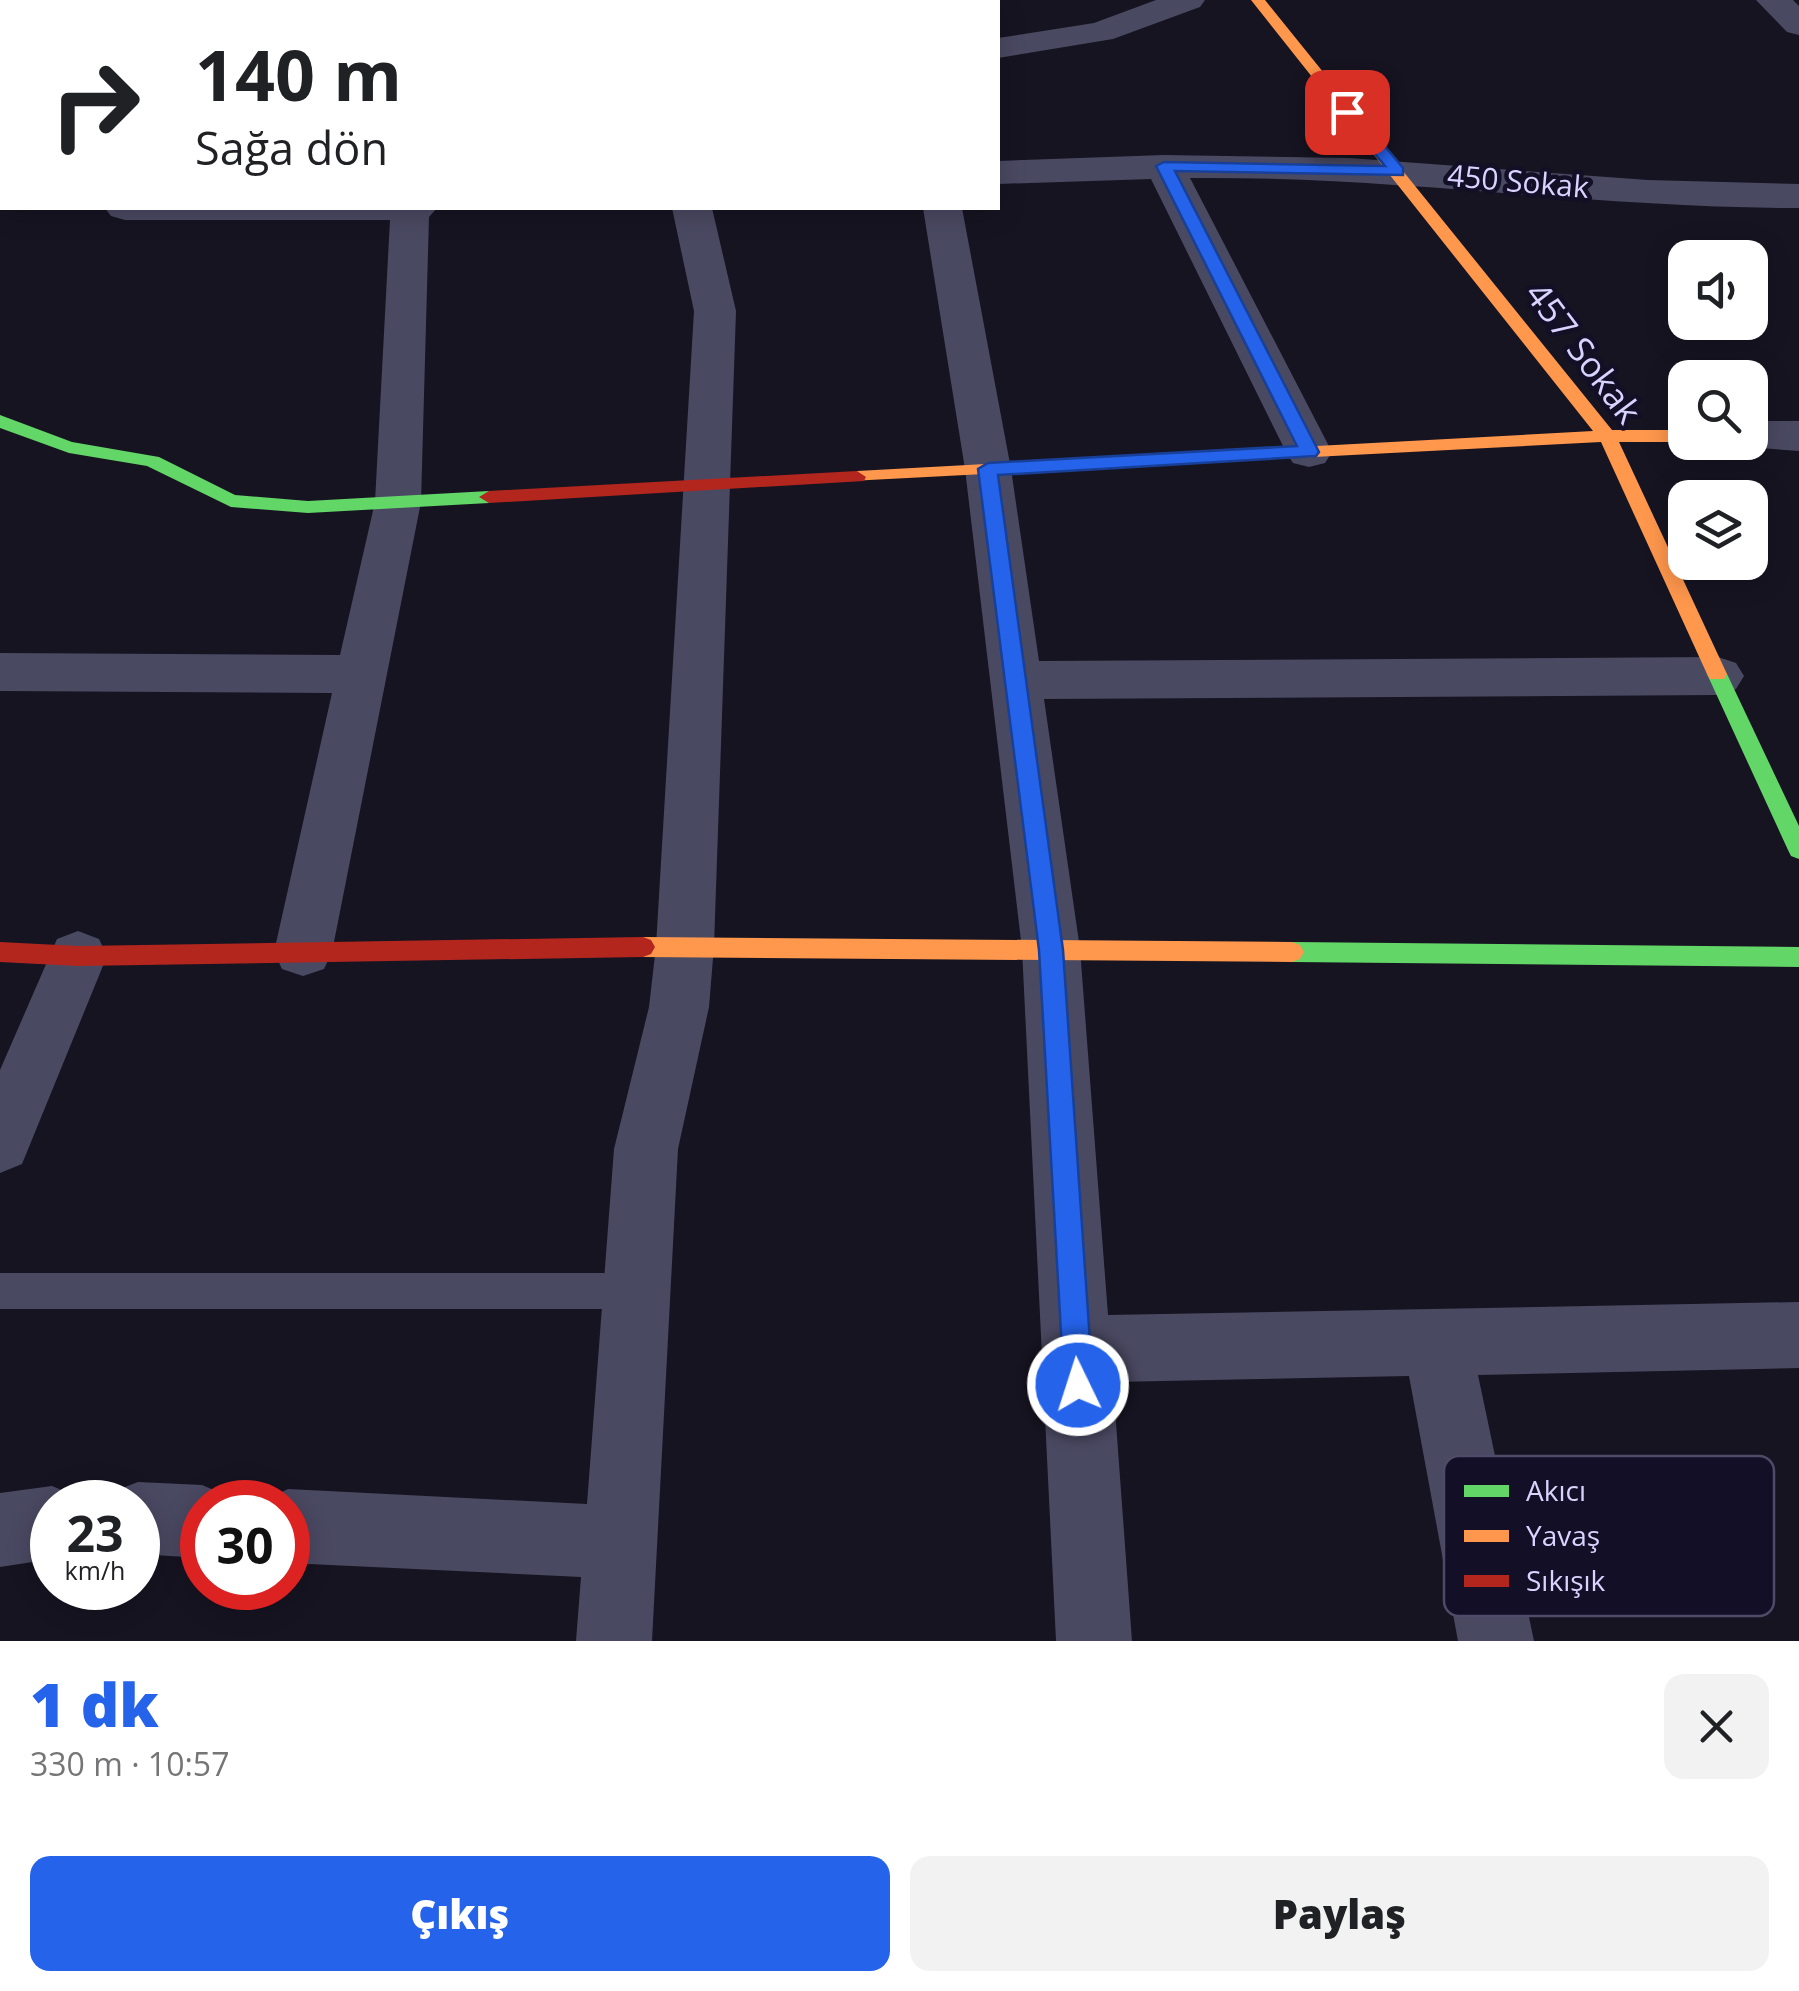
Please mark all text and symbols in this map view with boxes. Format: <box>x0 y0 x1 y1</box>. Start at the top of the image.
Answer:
text: 140 m <box>195 26 402 122</box>
icon: right <box>30 40 160 170</box>
pin <box>1305 70 1390 155</box>
icon: arrive <box>1320 85 1375 140</box>
text: Sağa dön <box>195 117 388 178</box>
street label: 450 Sokak <box>1446 154 1591 207</box>
map controls <box>1668 240 1768 580</box>
button: sound <box>1668 240 1768 340</box>
street label: 457 Sokak <box>1516 272 1653 433</box>
button: search <box>1668 360 1768 460</box>
button: layers <box>1668 480 1768 580</box>
position arrow <box>1026 1333 1130 1437</box>
legend <box>1444 1456 1774 1616</box>
text: Akıcı <box>1526 1471 1586 1509</box>
speed limit sign: 30 <box>180 1480 310 1610</box>
text: 23 <box>66 1499 124 1567</box>
text: Yavaş <box>1526 1516 1600 1554</box>
text: km/h <box>65 1553 125 1587</box>
text: Sıkışık <box>1526 1561 1606 1599</box>
text: 1 dk <box>30 1663 159 1745</box>
button: close <box>1664 1674 1769 1779</box>
text: 330 m · 10:57 <box>30 1742 229 1785</box>
button: Çıkış <box>30 1856 890 1971</box>
button: Paylaş <box>910 1856 1769 1971</box>

